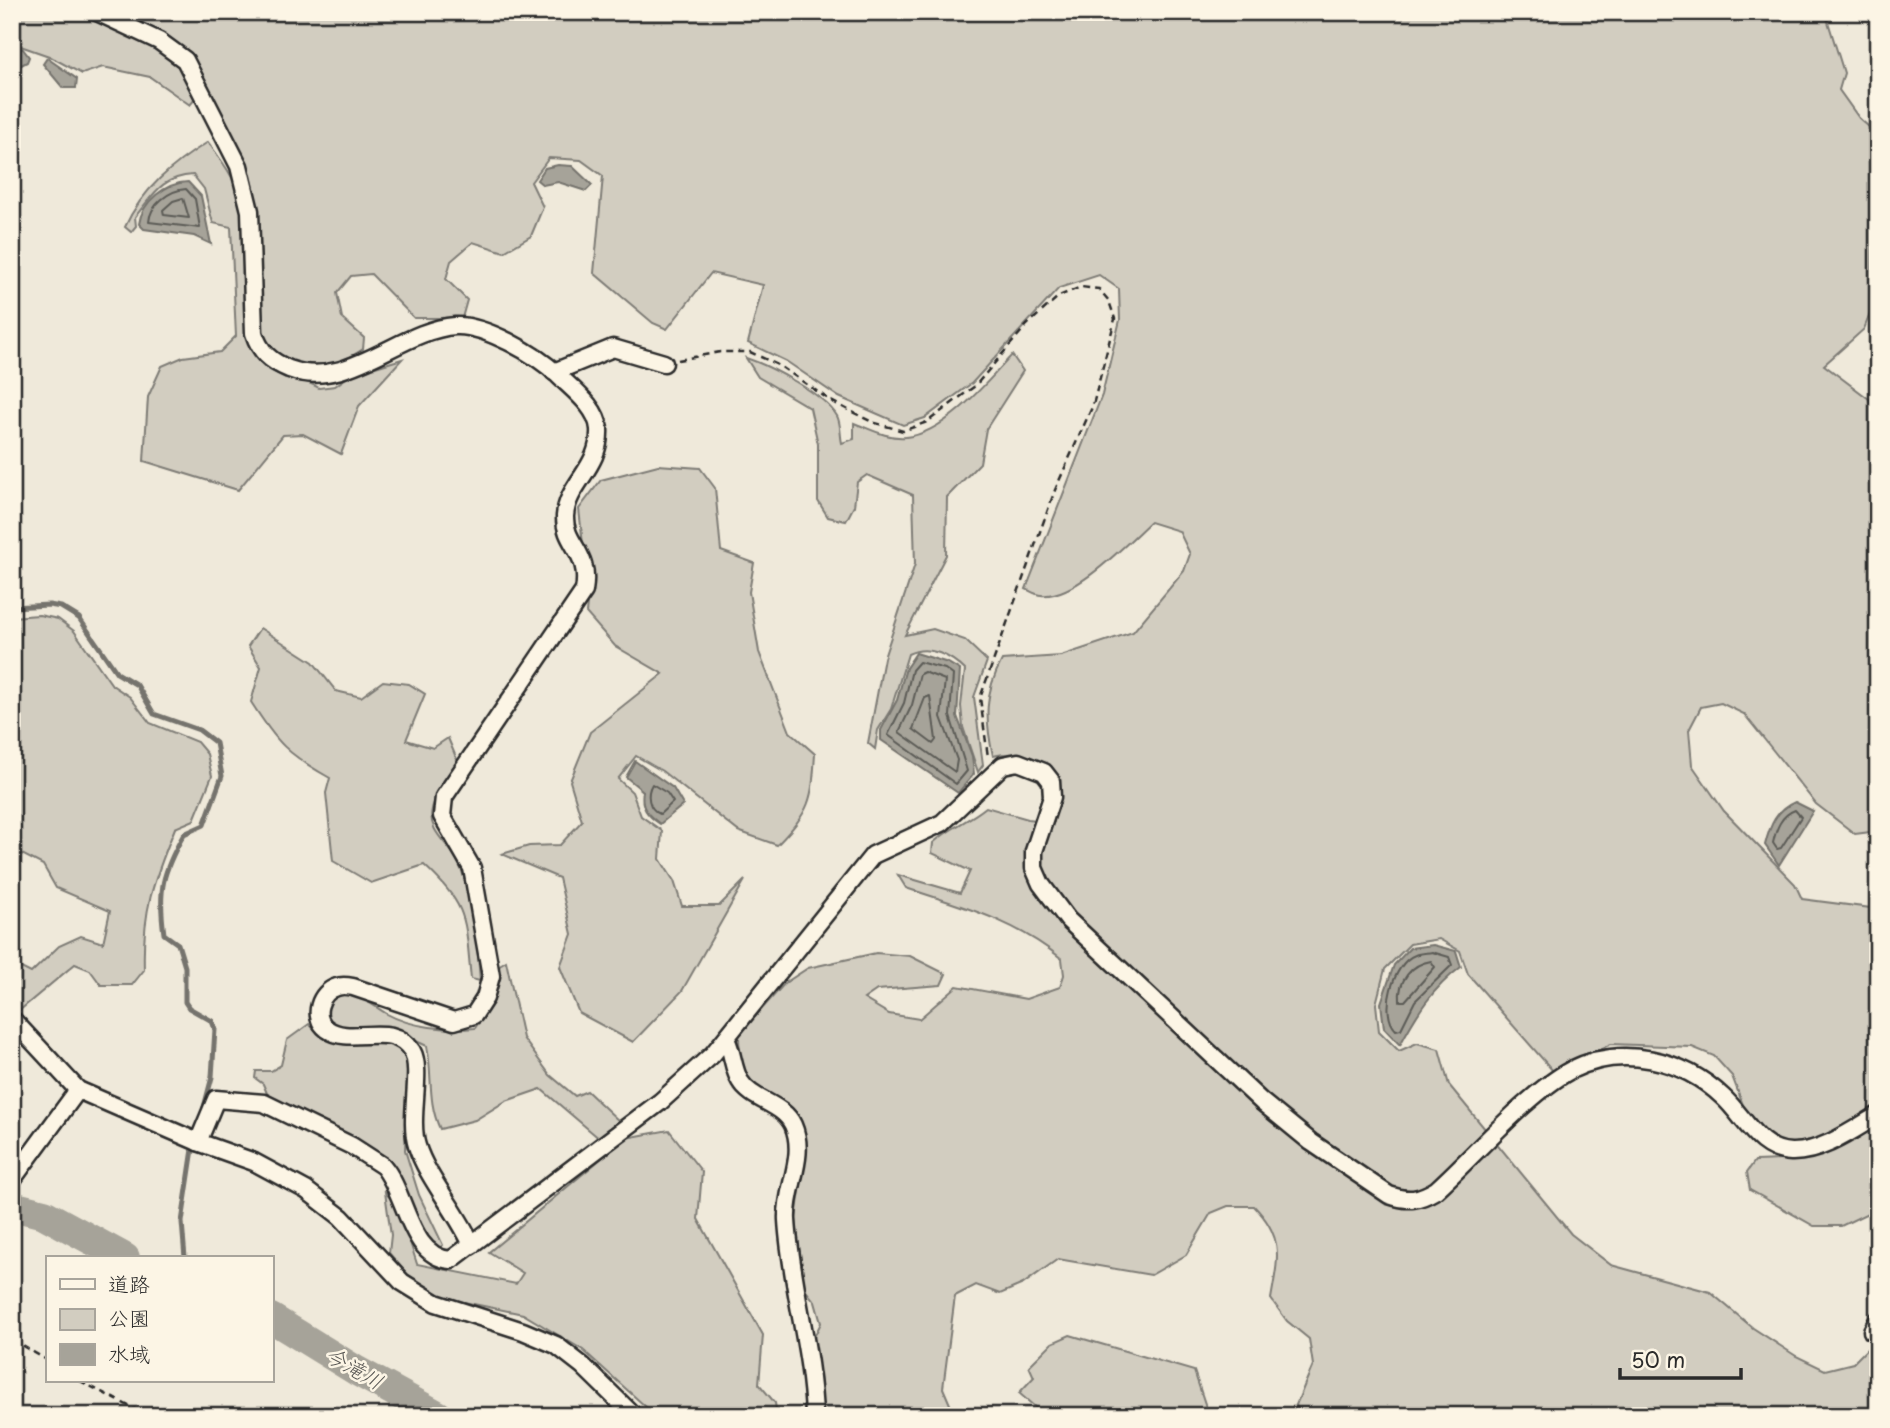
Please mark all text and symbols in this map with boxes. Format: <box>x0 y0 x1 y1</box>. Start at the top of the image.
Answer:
legend <box>46 1256 273 1382</box>
text: 道路 <box>108 1267 150 1299</box>
text: 公園 <box>108 1301 150 1333</box>
text: 水域 <box>108 1337 150 1369</box>
water label: 今滝川 <box>320 1337 390 1397</box>
scale bar <box>1620 1337 1741 1381</box>
text: 50 m <box>1631 1343 1685 1375</box>

